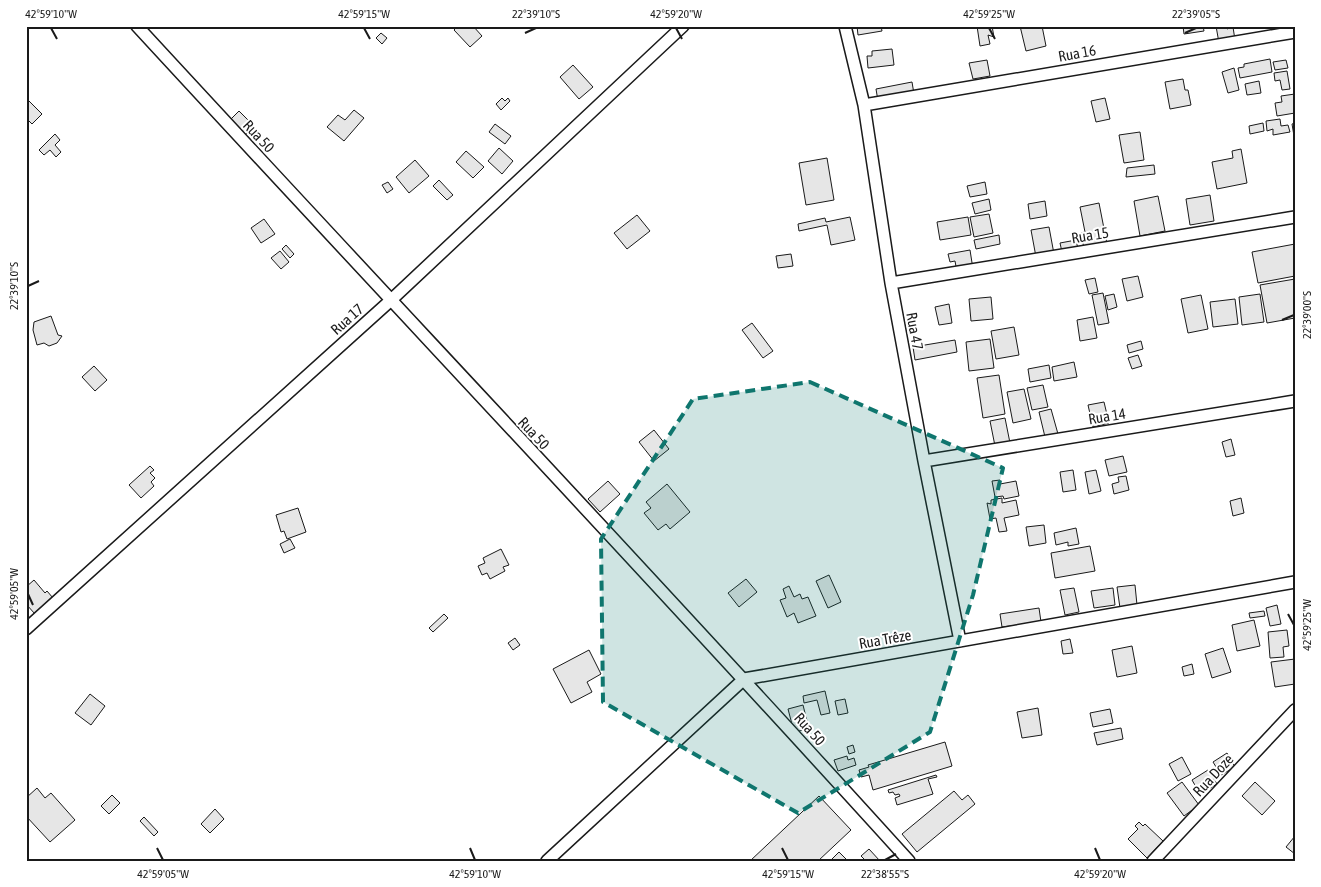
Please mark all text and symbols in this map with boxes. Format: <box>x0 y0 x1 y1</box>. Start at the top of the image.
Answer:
text: 42°59'10"W <box>25 7 77 21</box>
text: 42°59'15"W <box>338 7 390 21</box>
text: 22°39'10"S <box>512 7 560 21</box>
text: 42°59'20"W <box>650 7 702 21</box>
text: 42°59'25"W <box>963 7 1015 21</box>
text: 22°39'05"S <box>1172 7 1220 21</box>
street label: Rua 16 <box>1057 41 1097 65</box>
street label: Rua 50 <box>240 116 278 156</box>
street label: Rua 15 <box>1070 224 1110 246</box>
text: 22°39'10"S <box>7 262 21 310</box>
text: 22°39'00"S <box>1300 291 1314 339</box>
street label: Rua 17 <box>327 300 367 338</box>
street label: Rua 47 <box>903 311 927 351</box>
street label: Rua 14 <box>1087 405 1127 427</box>
street label: Rua 50 <box>515 413 553 453</box>
text: 42°59'05"W <box>7 568 21 620</box>
text: 42°59'25"W <box>1300 599 1314 651</box>
street label: Rua Trêze <box>858 626 913 652</box>
street label: Rua 50 <box>791 709 829 749</box>
street label: Rua Doze <box>1189 750 1237 799</box>
text: 42°59'05"W <box>137 867 189 881</box>
text: 42°59'10"W <box>449 867 501 881</box>
text: 42°59'15"W <box>762 867 814 881</box>
text: 22°38'55"S <box>861 867 909 881</box>
text: 42°59'20"W <box>1074 867 1126 881</box>

